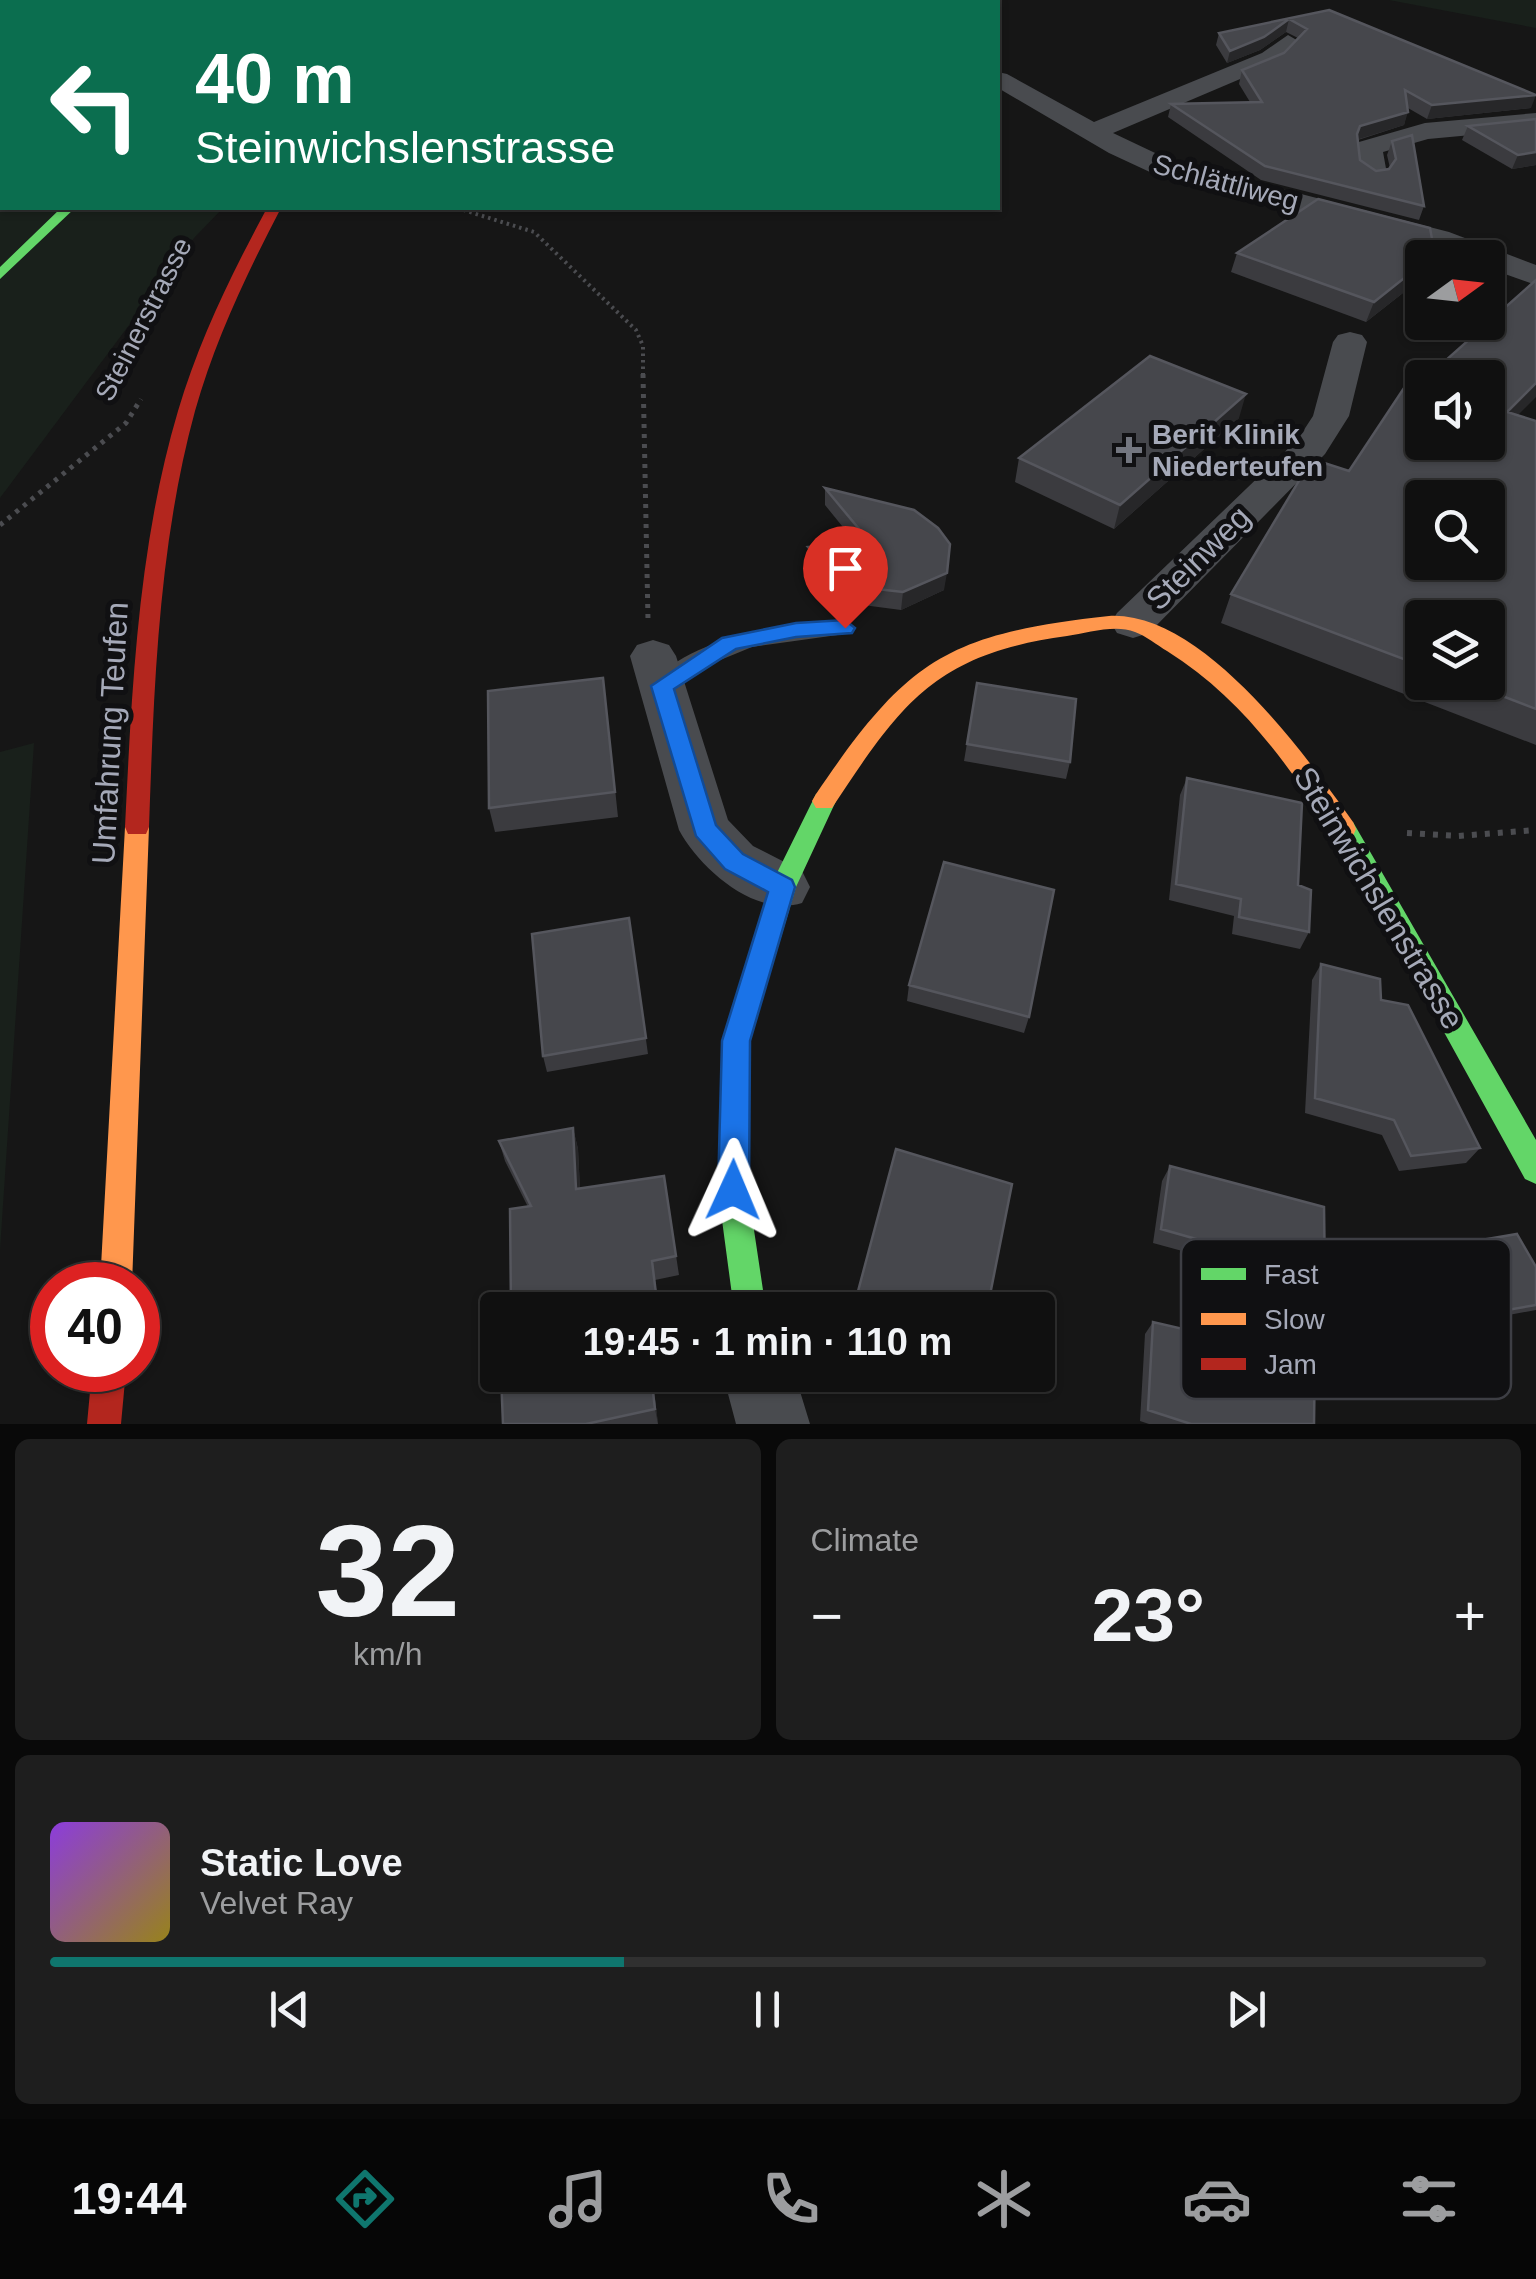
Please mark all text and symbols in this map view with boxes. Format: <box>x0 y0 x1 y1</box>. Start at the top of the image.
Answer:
icon: left <box>30 40 160 170</box>
text: 40 m <box>195 40 355 118</box>
text: Steinwichslenstrasse <box>195 122 615 173</box>
street label: Schlättliweg <box>1150 148 1302 217</box>
street label: Steinerstrasse <box>89 232 198 406</box>
north arrow <box>1405 240 1505 340</box>
map controls <box>1405 240 1505 700</box>
button: sound <box>1405 360 1505 460</box>
place label: Berit Klinik Niederteufen <box>1152 419 1323 482</box>
marker: Berit Klinik Niederteufen <box>1116 437 1142 463</box>
button: search <box>1405 480 1505 580</box>
street label: Steinweg <box>1139 499 1257 617</box>
pin <box>803 526 888 629</box>
icon: arrive <box>818 541 873 596</box>
button: layers <box>1405 600 1505 700</box>
street label: Umfahrung Teufen <box>85 601 135 865</box>
street label: Steinwichslenstrasse <box>1287 761 1471 1035</box>
position arrow <box>681 1138 785 1242</box>
legend <box>1181 1239 1511 1399</box>
text: Fast <box>1264 1259 1319 1290</box>
speed limit sign: 40 <box>30 1262 160 1392</box>
text: Slow <box>1264 1304 1325 1335</box>
text: 19:45 · 1 min · 110 m <box>583 1321 952 1363</box>
text: Jam <box>1264 1349 1317 1380</box>
text: 32 <box>315 1498 460 1644</box>
text: Climate <box>811 1522 919 1558</box>
text: 23° <box>1092 1573 1205 1657</box>
text: − <box>811 1585 843 1647</box>
text: + <box>1454 1585 1486 1647</box>
text: km/h <box>353 1636 422 1672</box>
text: Static Love <box>200 1842 403 1884</box>
text: Velvet Ray <box>200 1885 353 1921</box>
icon: previous <box>262 1982 317 2037</box>
icon: pause <box>740 1982 795 2037</box>
icon: next <box>1219 1982 1274 2037</box>
icon: directions <box>330 2164 400 2234</box>
icon: music <box>543 2164 613 2234</box>
icon: phone <box>756 2164 826 2234</box>
icon: climate <box>969 2164 1039 2234</box>
icon: car <box>1182 2164 1252 2234</box>
icon: filters <box>1394 2164 1464 2234</box>
text: 19:44 <box>71 2173 187 2224</box>

